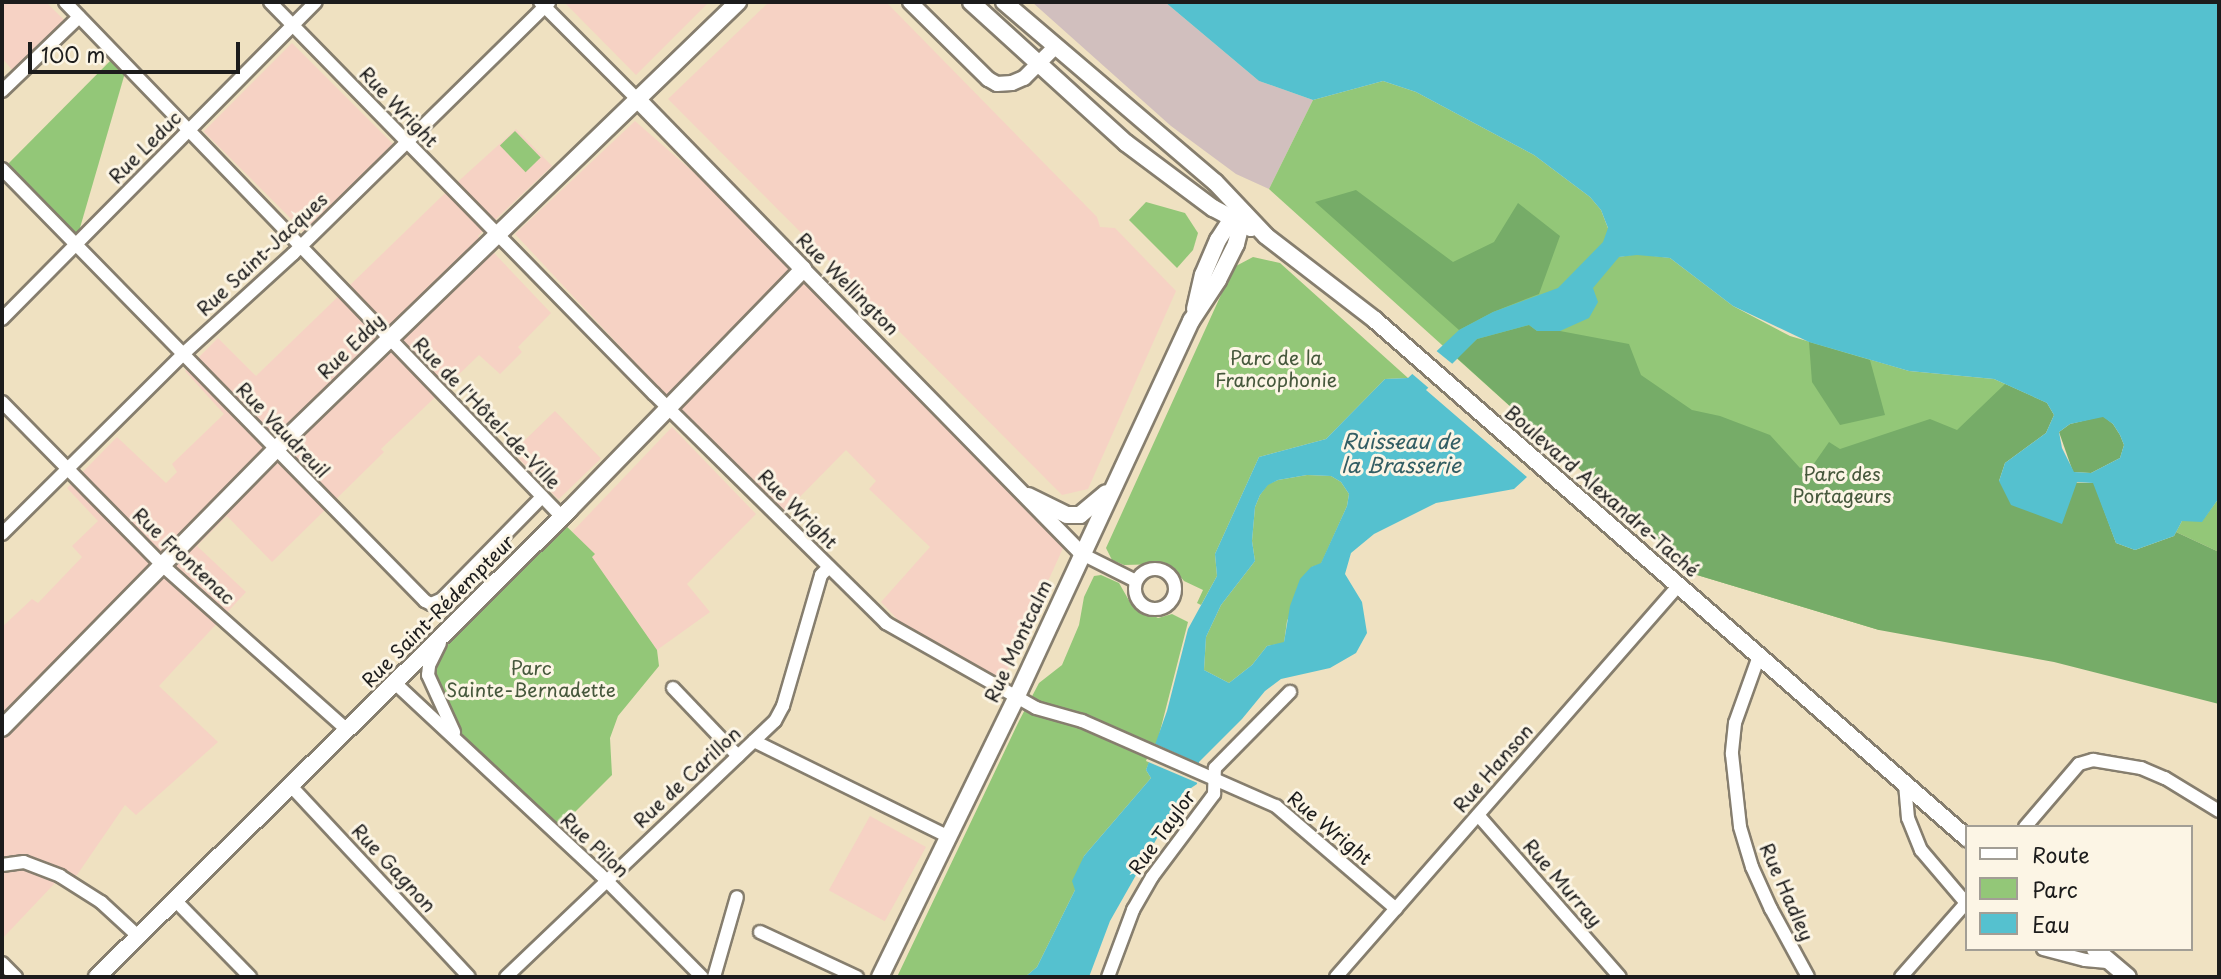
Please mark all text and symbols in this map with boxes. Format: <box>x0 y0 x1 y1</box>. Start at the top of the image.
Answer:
scale bar <box>32 28 243 72</box>
text: 100 m <box>41 38 105 70</box>
street label: Rue Wright <box>354 61 444 153</box>
street label: Rue Leduc <box>104 106 186 188</box>
street label: Rue Saint-Jacques <box>192 187 332 321</box>
street label: Rue Wellington <box>792 228 904 340</box>
street label: Rue Eddy <box>312 308 390 384</box>
street label: Rue de l'Hôtel-de-Ville <box>408 331 566 495</box>
park label: Parc de la Francophonie <box>1215 347 1337 391</box>
street label: Rue Vaudreuil <box>231 377 335 483</box>
street label: Boulevard Alexandre-Taché <box>1500 401 1704 581</box>
water label: Ruisseau de la Brasserie <box>1341 427 1461 477</box>
park label: Parc des Portageurs <box>1793 463 1891 507</box>
street label: Rue Wright <box>753 464 843 554</box>
street label: Rue Frontenac <box>128 502 240 610</box>
street label: Rue Saint-Rédempteur <box>357 530 519 692</box>
street label: Rue Montcalm <box>979 576 1057 706</box>
park label: Parc Sainte-Bernadette <box>446 657 616 701</box>
street label: Rue Hanson <box>1448 719 1538 817</box>
street label: Rue de Carillon <box>628 721 746 833</box>
street label: Rue Taylor <box>1124 785 1200 879</box>
street label: Rue Wright <box>1282 785 1378 871</box>
street label: Rue Pilon <box>556 807 634 883</box>
street label: Rue Gagnon <box>347 819 441 917</box>
legend <box>1966 825 2193 951</box>
street label: Rue Murray <box>1518 834 1608 932</box>
text: Route <box>2032 838 2090 870</box>
street label: Rue Hadley <box>1755 839 1819 945</box>
text: Parc <box>2032 873 2078 905</box>
text: Eau <box>2032 908 2070 940</box>

